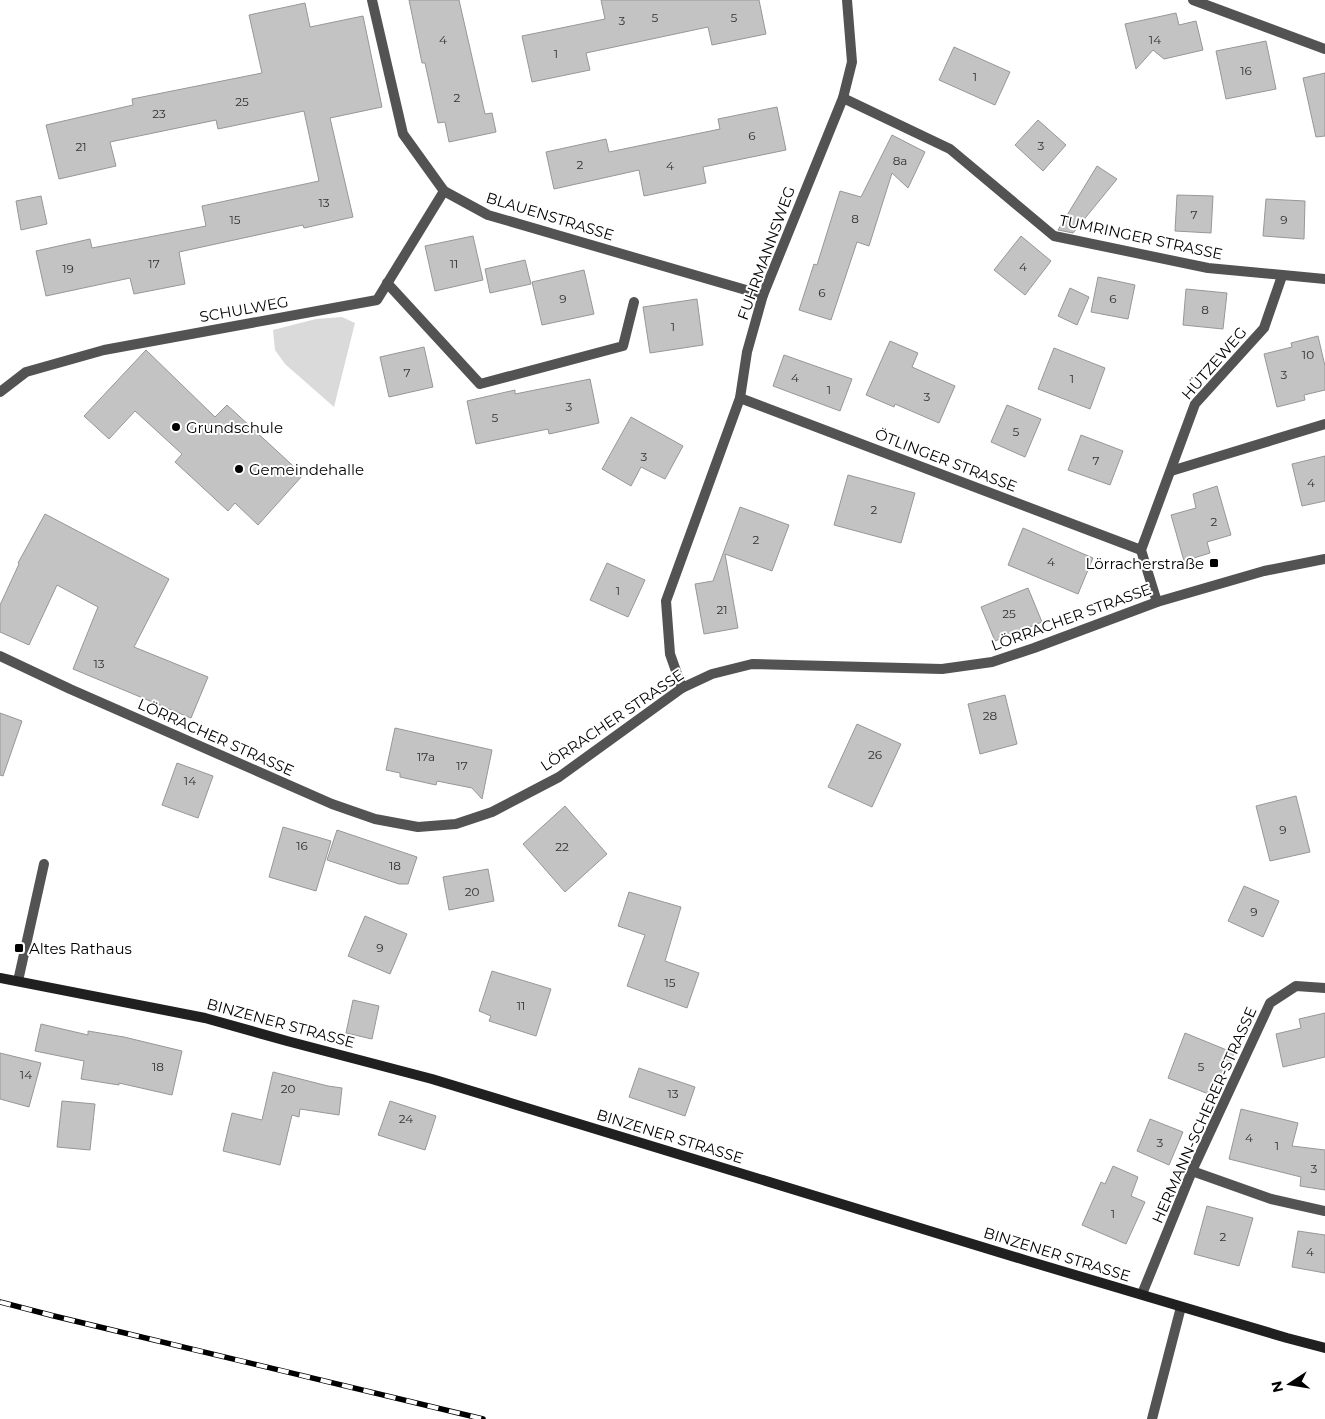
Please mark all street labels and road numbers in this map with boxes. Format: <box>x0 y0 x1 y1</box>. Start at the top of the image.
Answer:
street label: FUHRMANNSWEG <box>733 183 799 323</box>
street label: BLAUENSTRASSE <box>484 188 616 244</box>
street label: TUMRINGER STRASSE <box>1058 210 1224 264</box>
street label: SCHULWEG <box>198 292 290 326</box>
street label: HÜTZEWEG <box>1177 323 1251 403</box>
street label: ÖTLINGER STRASSE <box>872 424 1020 496</box>
street label: LÖRRACHER STRASSE <box>988 579 1154 655</box>
street label: LÖRRACHER STRASSE <box>537 665 687 775</box>
street label: LÖRRACHER STRASSE <box>135 694 297 780</box>
street label: BINZENER STRASSE <box>205 994 357 1052</box>
street label: HERMANN-SCHERER-STRASSE <box>1148 1004 1260 1226</box>
street label: BINZENER STRASSE <box>594 1105 746 1167</box>
street label: BINZENER STRASSE <box>981 1223 1133 1285</box>

